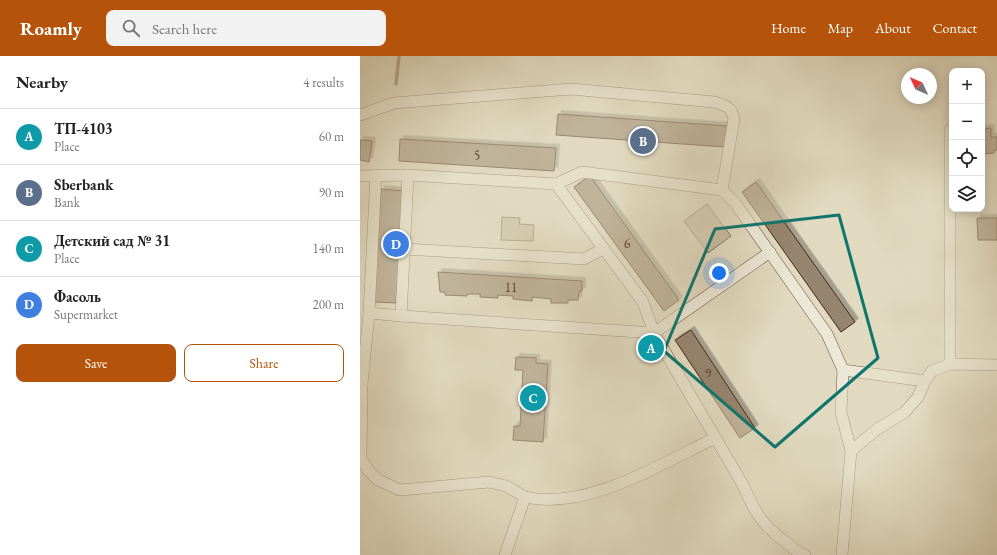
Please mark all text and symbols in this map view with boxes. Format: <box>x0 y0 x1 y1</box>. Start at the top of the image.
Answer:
search box <box>106 10 386 46</box>
text: Roamly <box>20 16 82 41</box>
icon: search <box>120 17 142 39</box>
text: Search here <box>152 19 217 38</box>
text: Home <box>771 19 806 37</box>
text: Map <box>828 19 853 37</box>
text: About <box>875 19 911 37</box>
text: Contact <box>933 19 977 37</box>
north arrow <box>901 68 937 104</box>
map controls <box>949 68 985 212</box>
button: + <box>949 68 985 104</box>
text: Nearby <box>16 71 68 93</box>
text: 4 results <box>303 74 344 91</box>
button: − <box>949 104 985 140</box>
text: ТП-4103 <box>54 119 113 138</box>
pin: B <box>630 126 656 156</box>
text: A <box>24 128 34 145</box>
text: 60 m <box>319 128 344 145</box>
text: Place <box>54 138 80 155</box>
button: locate <box>949 140 985 176</box>
house number: 5 <box>474 147 480 164</box>
text: Sberbank <box>54 175 113 194</box>
button: layers <box>949 176 985 212</box>
text: B <box>25 184 33 201</box>
text: 90 m <box>319 184 344 201</box>
text: Bank <box>54 194 80 211</box>
pin: D <box>383 229 409 259</box>
text: Детский сад № 31 <box>54 231 170 250</box>
house number: 6 <box>624 235 630 252</box>
text: C <box>24 240 34 257</box>
text: 140 m <box>313 240 344 257</box>
text: Place <box>54 250 80 267</box>
your location <box>709 263 729 283</box>
house number: 11 <box>505 279 517 296</box>
text: Фасоль <box>54 287 101 306</box>
text: D <box>24 296 34 313</box>
text: 200 m <box>313 296 344 313</box>
text: Supermarket <box>54 306 118 323</box>
pin: A <box>638 333 664 363</box>
button: Save <box>16 344 176 382</box>
button: Share <box>184 344 344 382</box>
house number: 9 <box>705 365 712 382</box>
pin: C <box>520 383 546 413</box>

